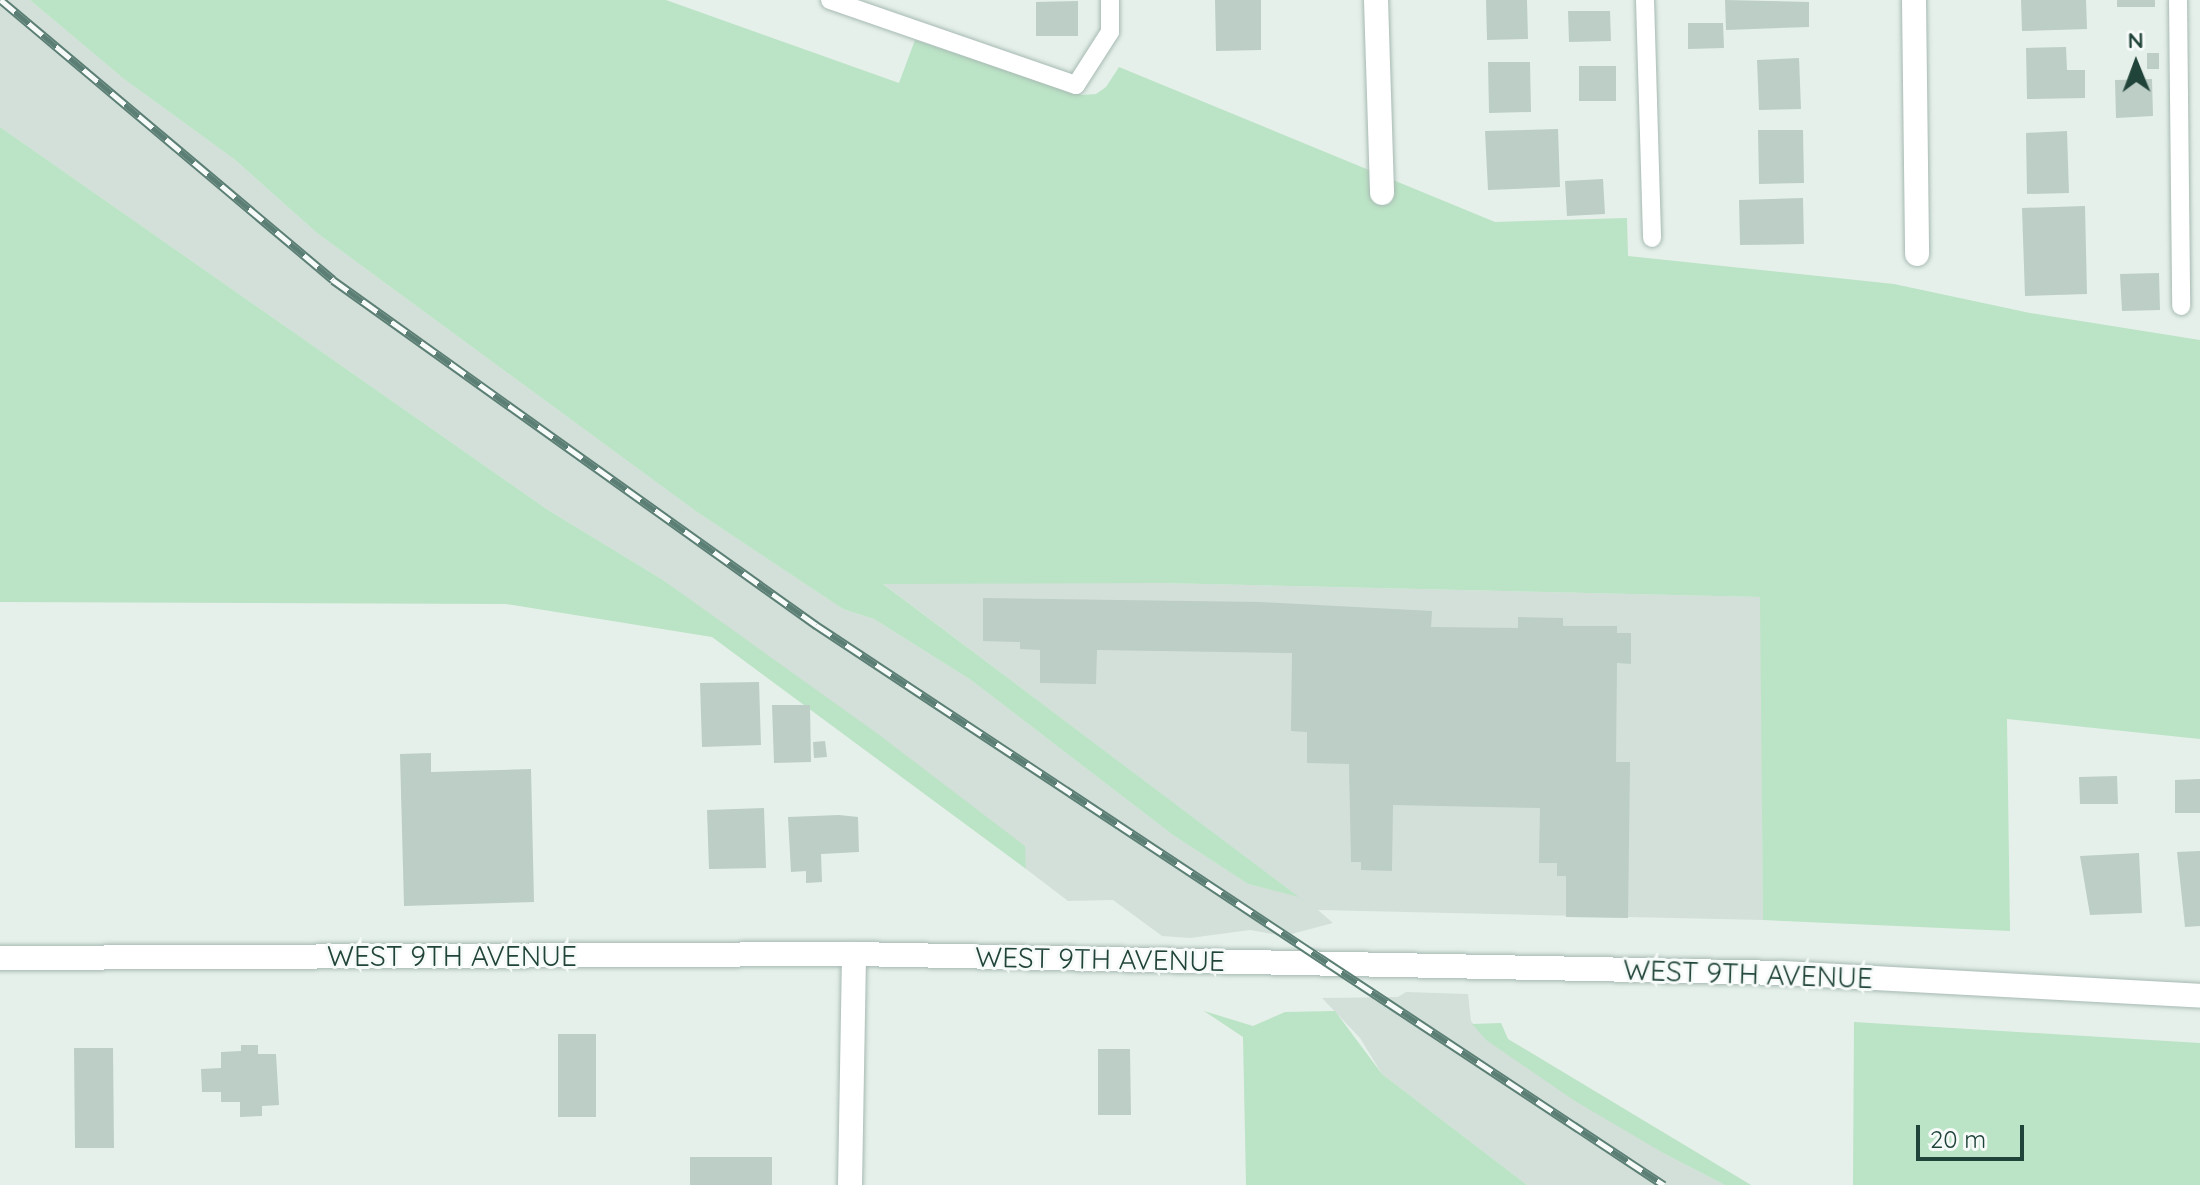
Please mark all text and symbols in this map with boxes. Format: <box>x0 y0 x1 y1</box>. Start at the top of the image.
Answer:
north arrow <box>2096 24 2176 104</box>
text: N <box>2127 26 2144 54</box>
street label: WEST 9TH AVENUE <box>327 939 577 973</box>
street label: WEST 9TH AVENUE <box>975 940 1225 978</box>
street label: WEST 9TH AVENUE <box>1623 953 1873 995</box>
scale bar <box>1920 1109 2028 1159</box>
text: 20 m <box>1930 1124 1986 1154</box>

